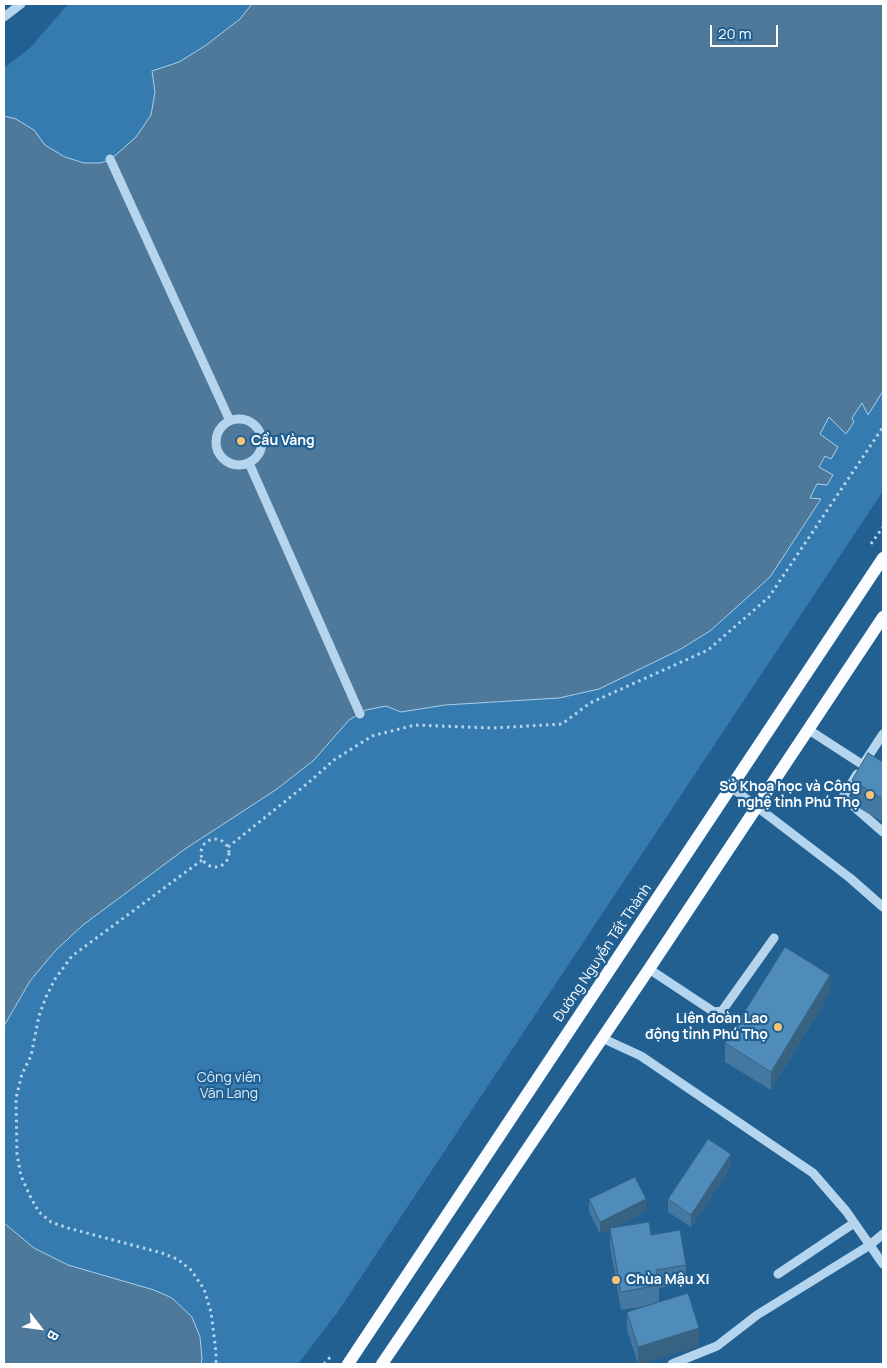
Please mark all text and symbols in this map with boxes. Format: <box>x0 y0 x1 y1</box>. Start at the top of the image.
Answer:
scale bar <box>712 15 780 47</box>
text: 20 m <box>718 23 751 44</box>
place label: Cầu Vàng <box>251 433 315 449</box>
marker: Cầu Vàng <box>235 435 247 447</box>
place label: Sở Khoa học và Công nghệ tỉnh Phú Thọ <box>719 779 860 812</box>
marker: Sở Khoa học và Công nghệ tỉnh Phú Thọ <box>864 789 876 801</box>
street label: Đường Nguyễn Tất Thành <box>551 881 655 1025</box>
place label: Liên đoàn Lao động tỉnh Phú Thọ <box>645 1011 768 1044</box>
marker: Liên đoàn Lao động tỉnh Phú Thọ <box>772 1021 784 1033</box>
park label: Công viên Văn Lang <box>197 1070 261 1102</box>
place label: Chùa Mậu Xi <box>626 1272 709 1288</box>
marker: Chùa Mậu Xi <box>610 1274 622 1286</box>
north arrow <box>15 1303 65 1353</box>
text: B <box>43 1327 64 1344</box>

